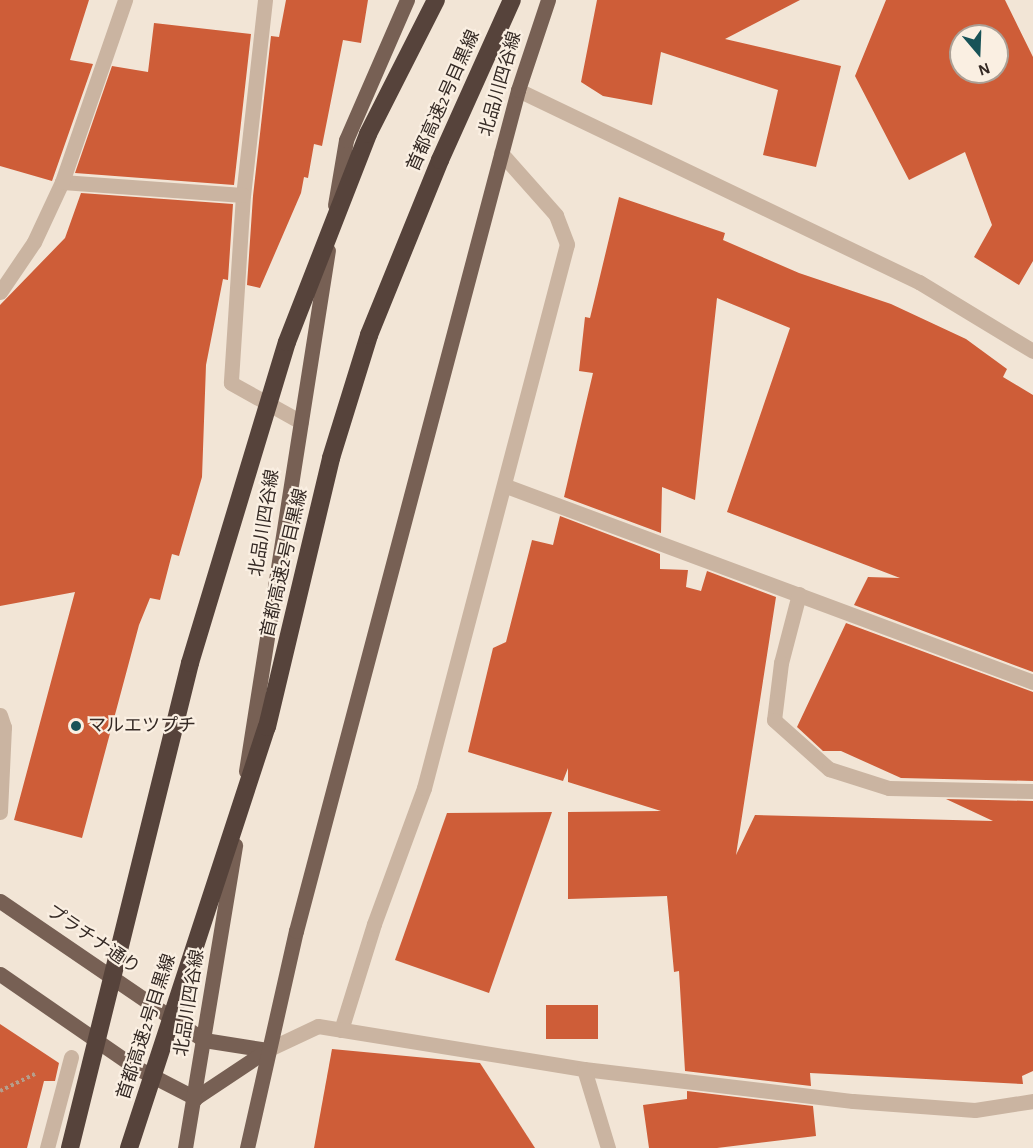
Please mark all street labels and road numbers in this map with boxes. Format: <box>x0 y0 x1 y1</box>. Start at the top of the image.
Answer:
street label: 首都高速2号目黒線 <box>403 27 485 175</box>
street label: 北品川四谷線 <box>476 29 526 139</box>
street label: 北品川四谷線 <box>246 468 284 578</box>
street label: 首都高速2号目黒線 <box>257 486 313 640</box>
street label: プラチナ通り <box>42 901 144 979</box>
street label: 北品川四谷線 <box>171 948 209 1058</box>
street label: 首都高速2号目黒線 <box>113 951 181 1103</box>

